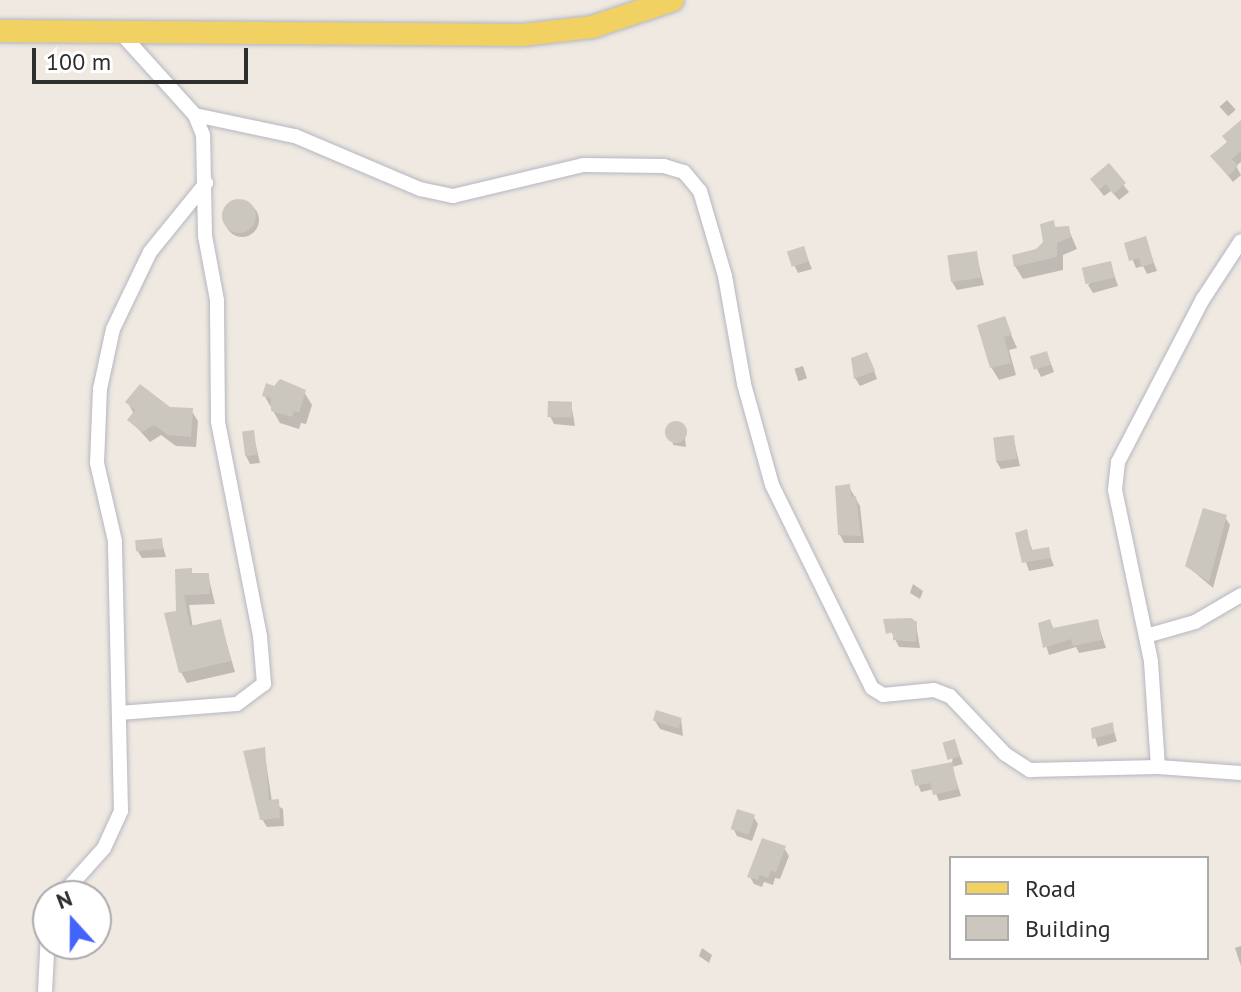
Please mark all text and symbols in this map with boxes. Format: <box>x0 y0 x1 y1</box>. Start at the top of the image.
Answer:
scale bar <box>36 32 252 82</box>
text: 100 m <box>46 46 111 77</box>
legend <box>949 856 1209 960</box>
text: Road <box>1025 873 1076 904</box>
north arrow <box>32 880 112 960</box>
text: N <box>52 884 76 915</box>
text: Building <box>1025 913 1111 944</box>

